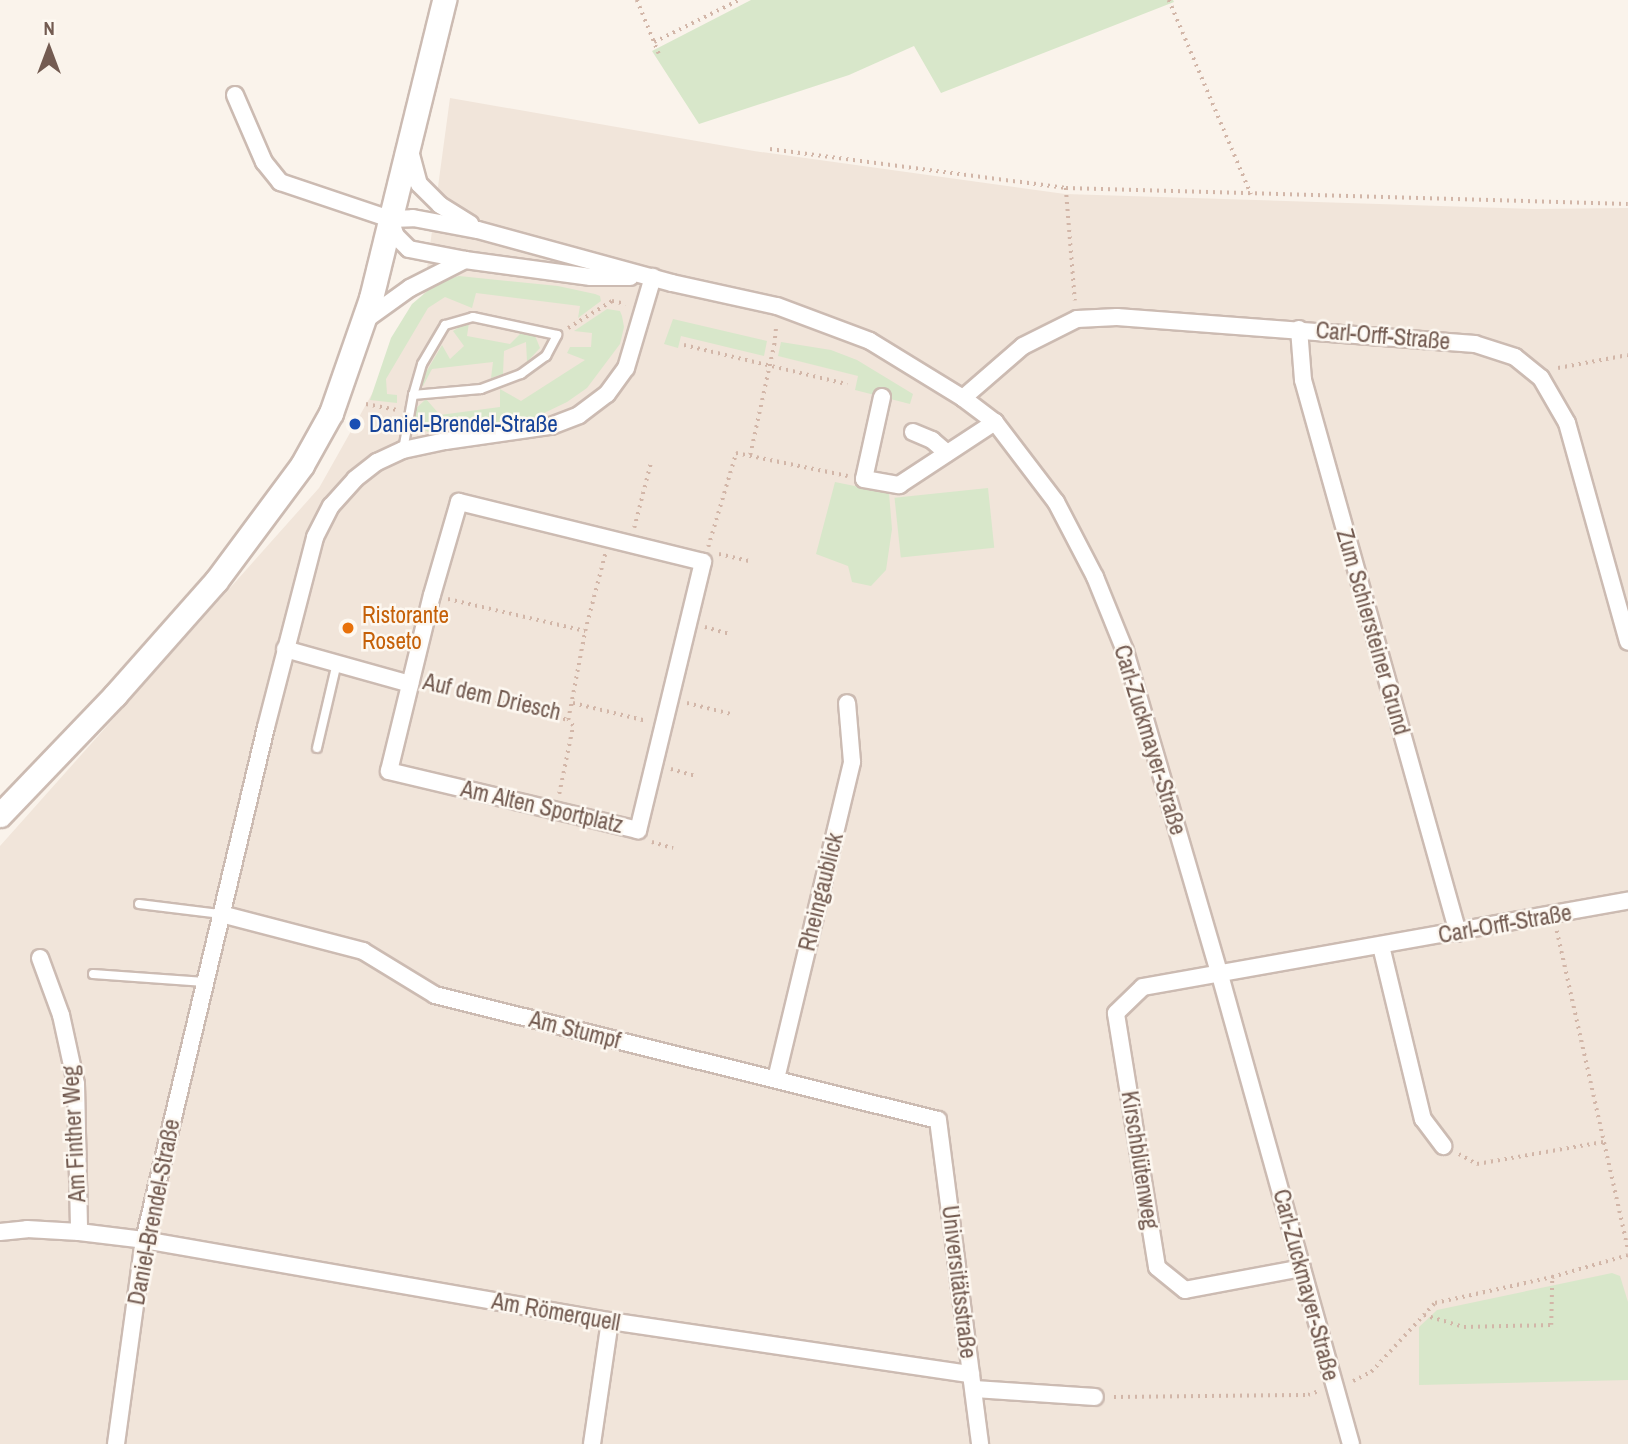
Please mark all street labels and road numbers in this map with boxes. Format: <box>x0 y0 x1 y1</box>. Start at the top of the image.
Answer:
street label: Carl-Orff-Straße <box>1315 316 1451 356</box>
street label: Zum Schiersteiner Grund <box>1330 526 1416 738</box>
street label: Carl-Zuckmayer-Straße <box>1108 642 1192 838</box>
street label: Auf dem Driesch <box>420 668 564 726</box>
street label: Am Alten Sportplatz <box>458 775 626 839</box>
street label: Rheingaublick <box>793 830 849 954</box>
street label: Carl-Orff-Straße <box>1436 899 1574 949</box>
street label: Am Stumpf <box>526 1005 624 1055</box>
street label: Am Finther Weg <box>57 1065 91 1203</box>
street label: Kirschblütenweg <box>1115 1089 1165 1231</box>
street label: Daniel-Brendel-Straße <box>122 1117 186 1307</box>
street label: Carl-Zuckmayer-Straße <box>1267 1186 1345 1384</box>
street label: Universitätsstraße <box>936 1204 982 1360</box>
street label: Am Römerquell <box>490 1287 622 1337</box>

